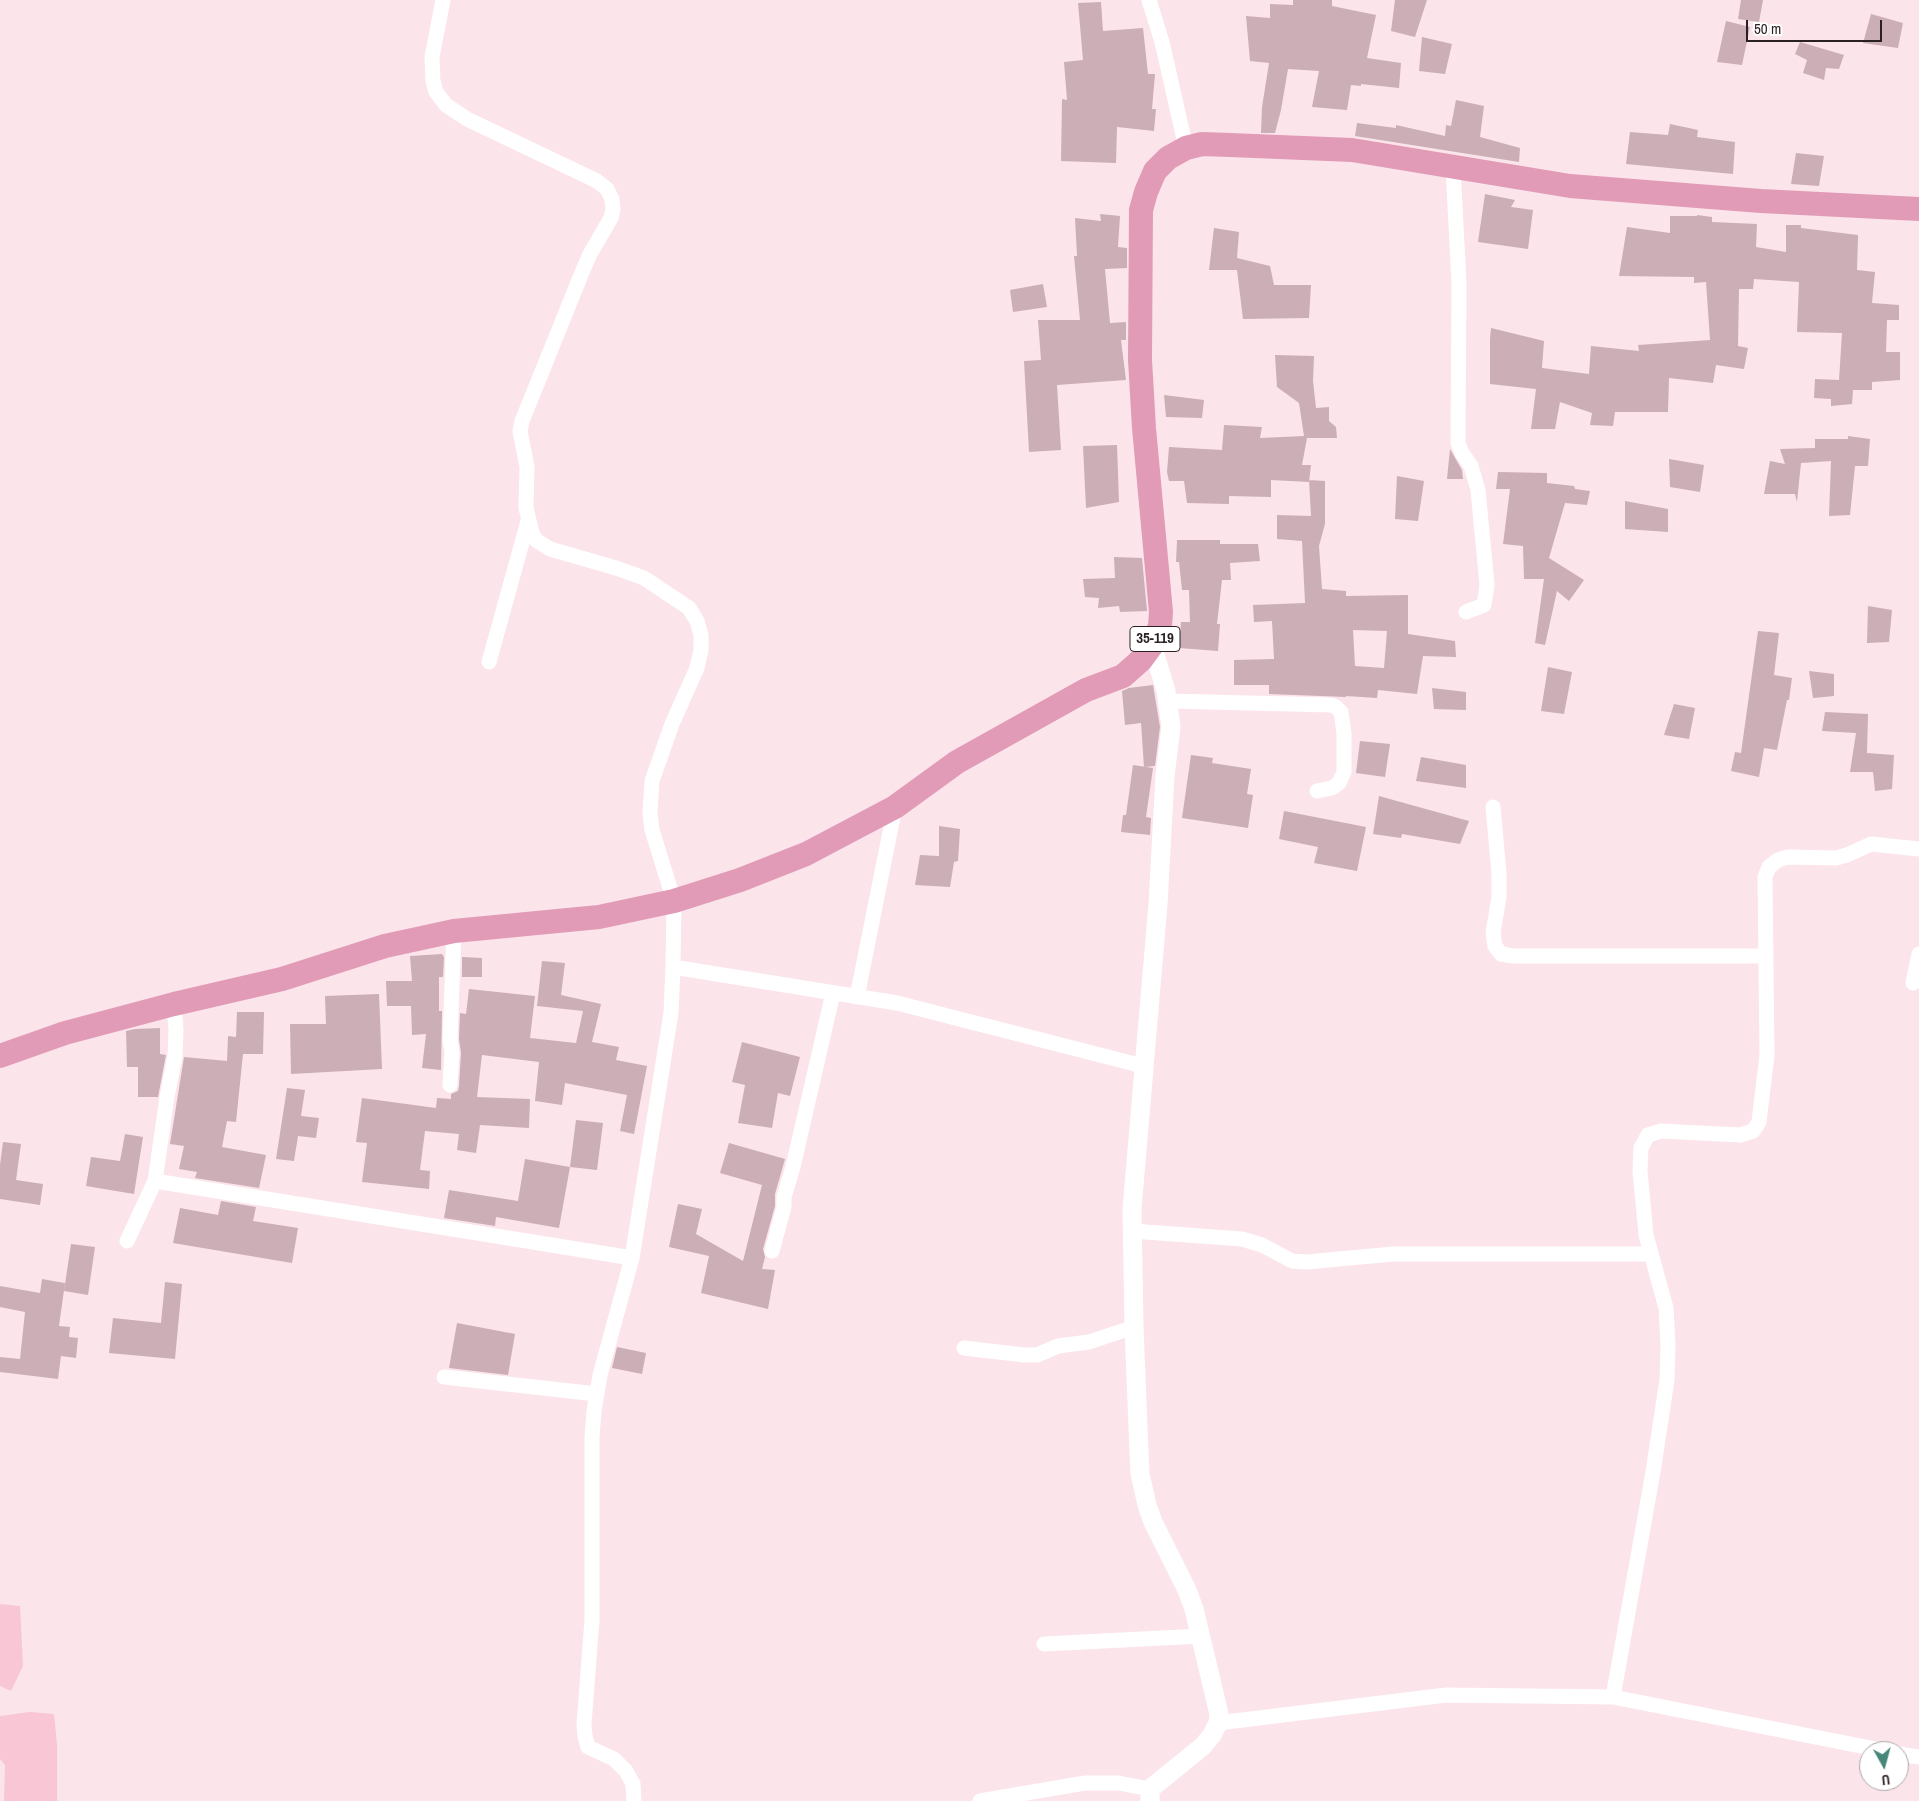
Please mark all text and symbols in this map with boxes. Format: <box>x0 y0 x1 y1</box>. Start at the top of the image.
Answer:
scale bar <box>1749 10 1885 42</box>
text: 50 m <box>1754 18 1781 39</box>
road number: 35-119 <box>1130 626 1180 652</box>
north arrow <box>1859 1741 1909 1791</box>
text: U <box>1880 1770 1891 1789</box>

